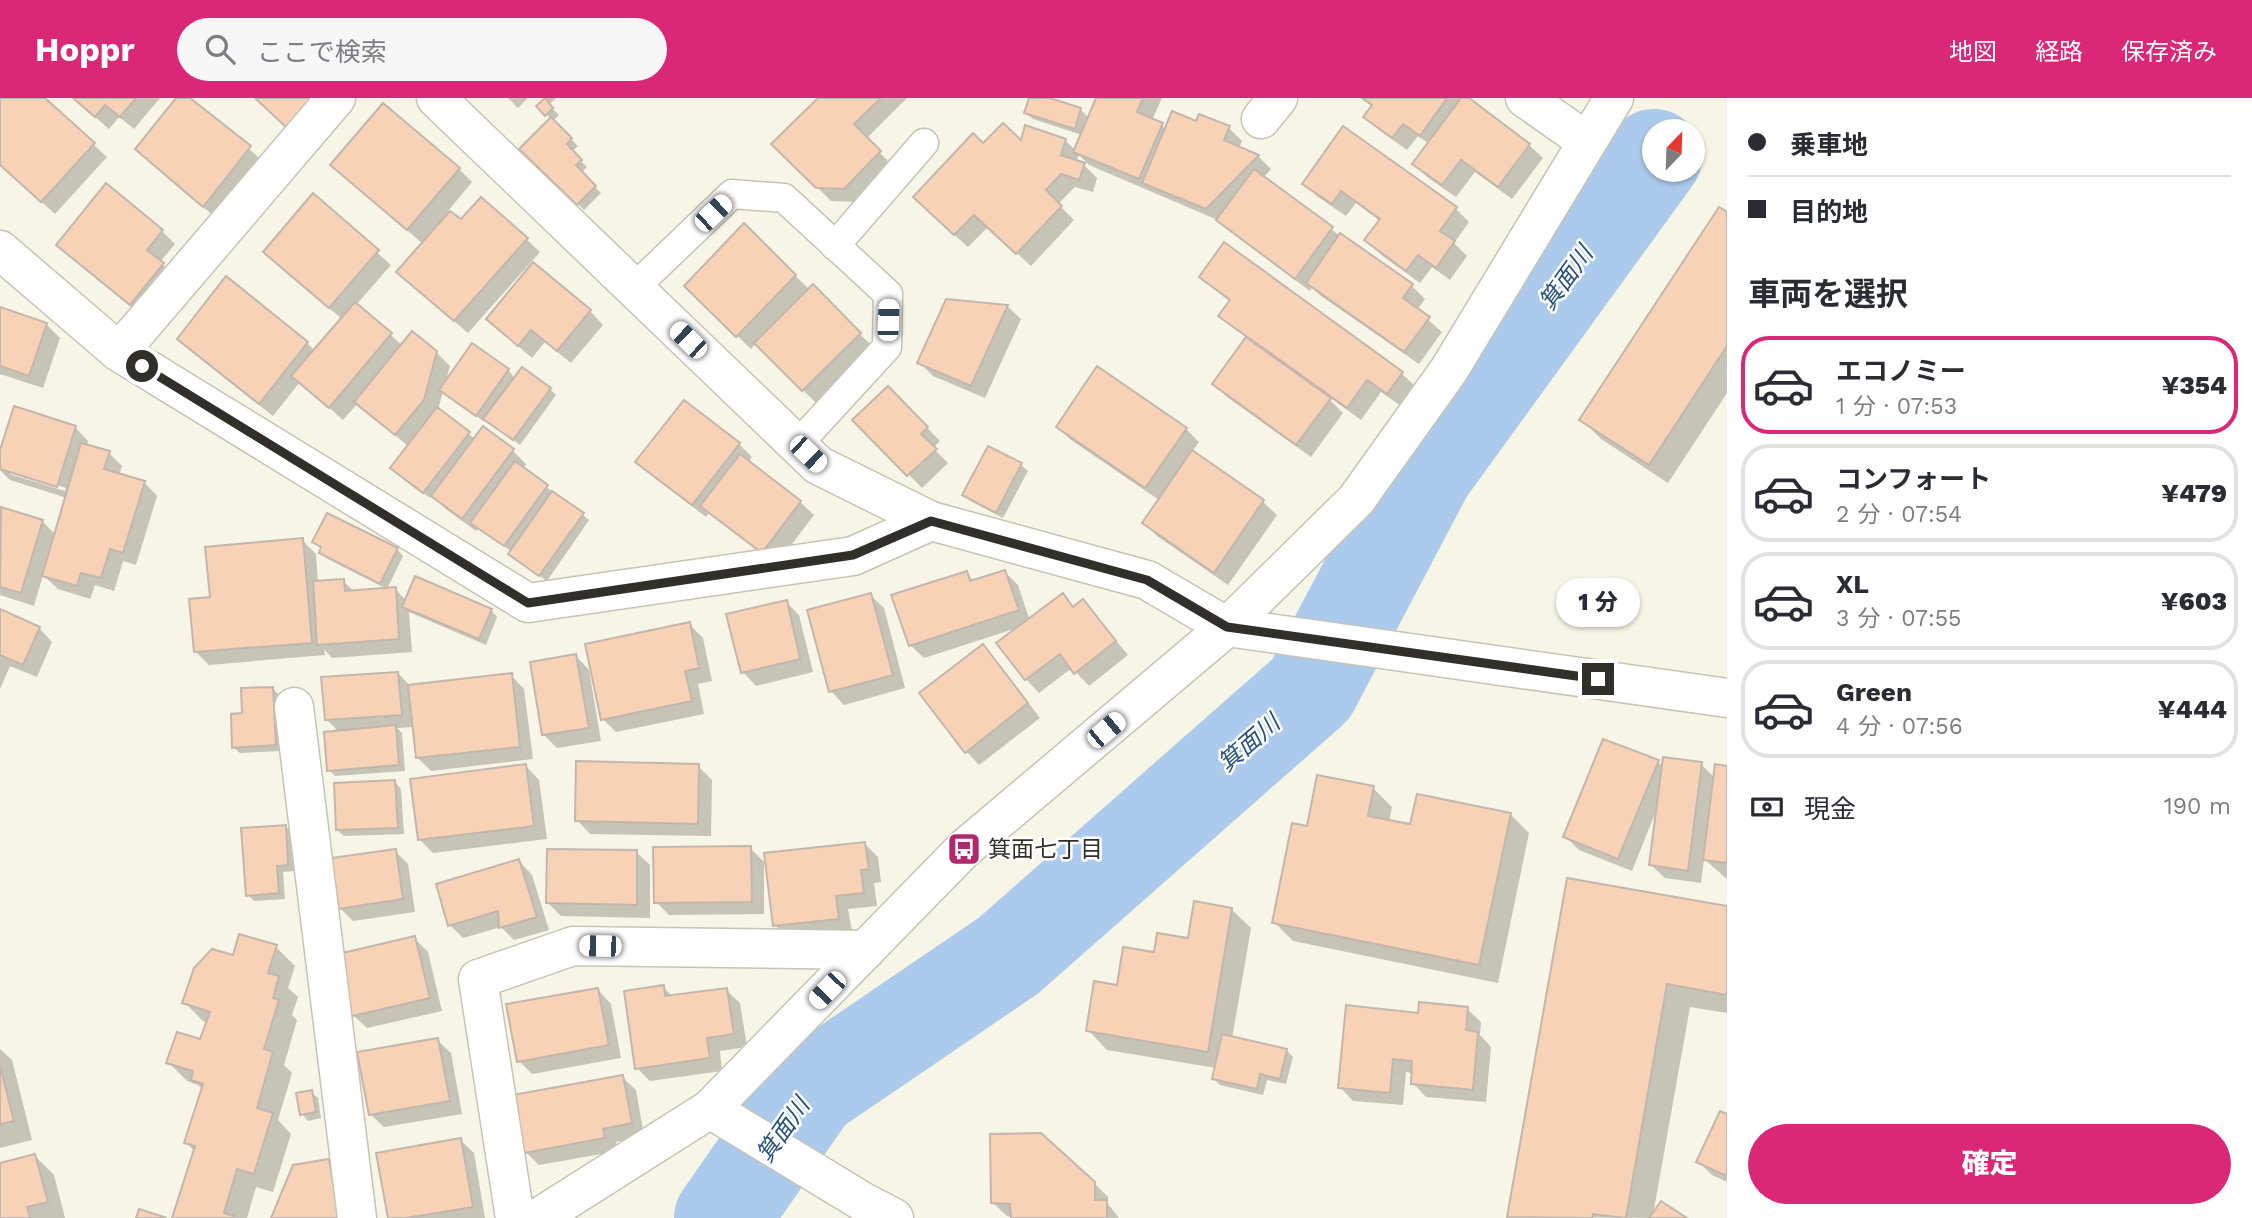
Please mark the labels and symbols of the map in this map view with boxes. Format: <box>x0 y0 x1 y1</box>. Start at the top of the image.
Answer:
north arrow <box>1642 119 1704 182</box>
car <box>691 191 736 235</box>
water label: 箕面川 <box>1534 238 1600 315</box>
car <box>877 299 900 341</box>
car <box>666 318 711 362</box>
route start <box>126 350 158 382</box>
car <box>786 432 831 476</box>
callout: 1 分 <box>1556 578 1640 626</box>
route end <box>1582 663 1614 695</box>
water label: 箕面川 <box>1213 707 1288 777</box>
car <box>1084 708 1129 752</box>
bus stop icon: 箕面七丁目 <box>945 830 983 868</box>
place label: 箕面七丁目 <box>988 836 1103 863</box>
car <box>579 935 622 957</box>
car <box>805 968 850 1012</box>
water label: 箕面川 <box>751 1090 817 1168</box>

